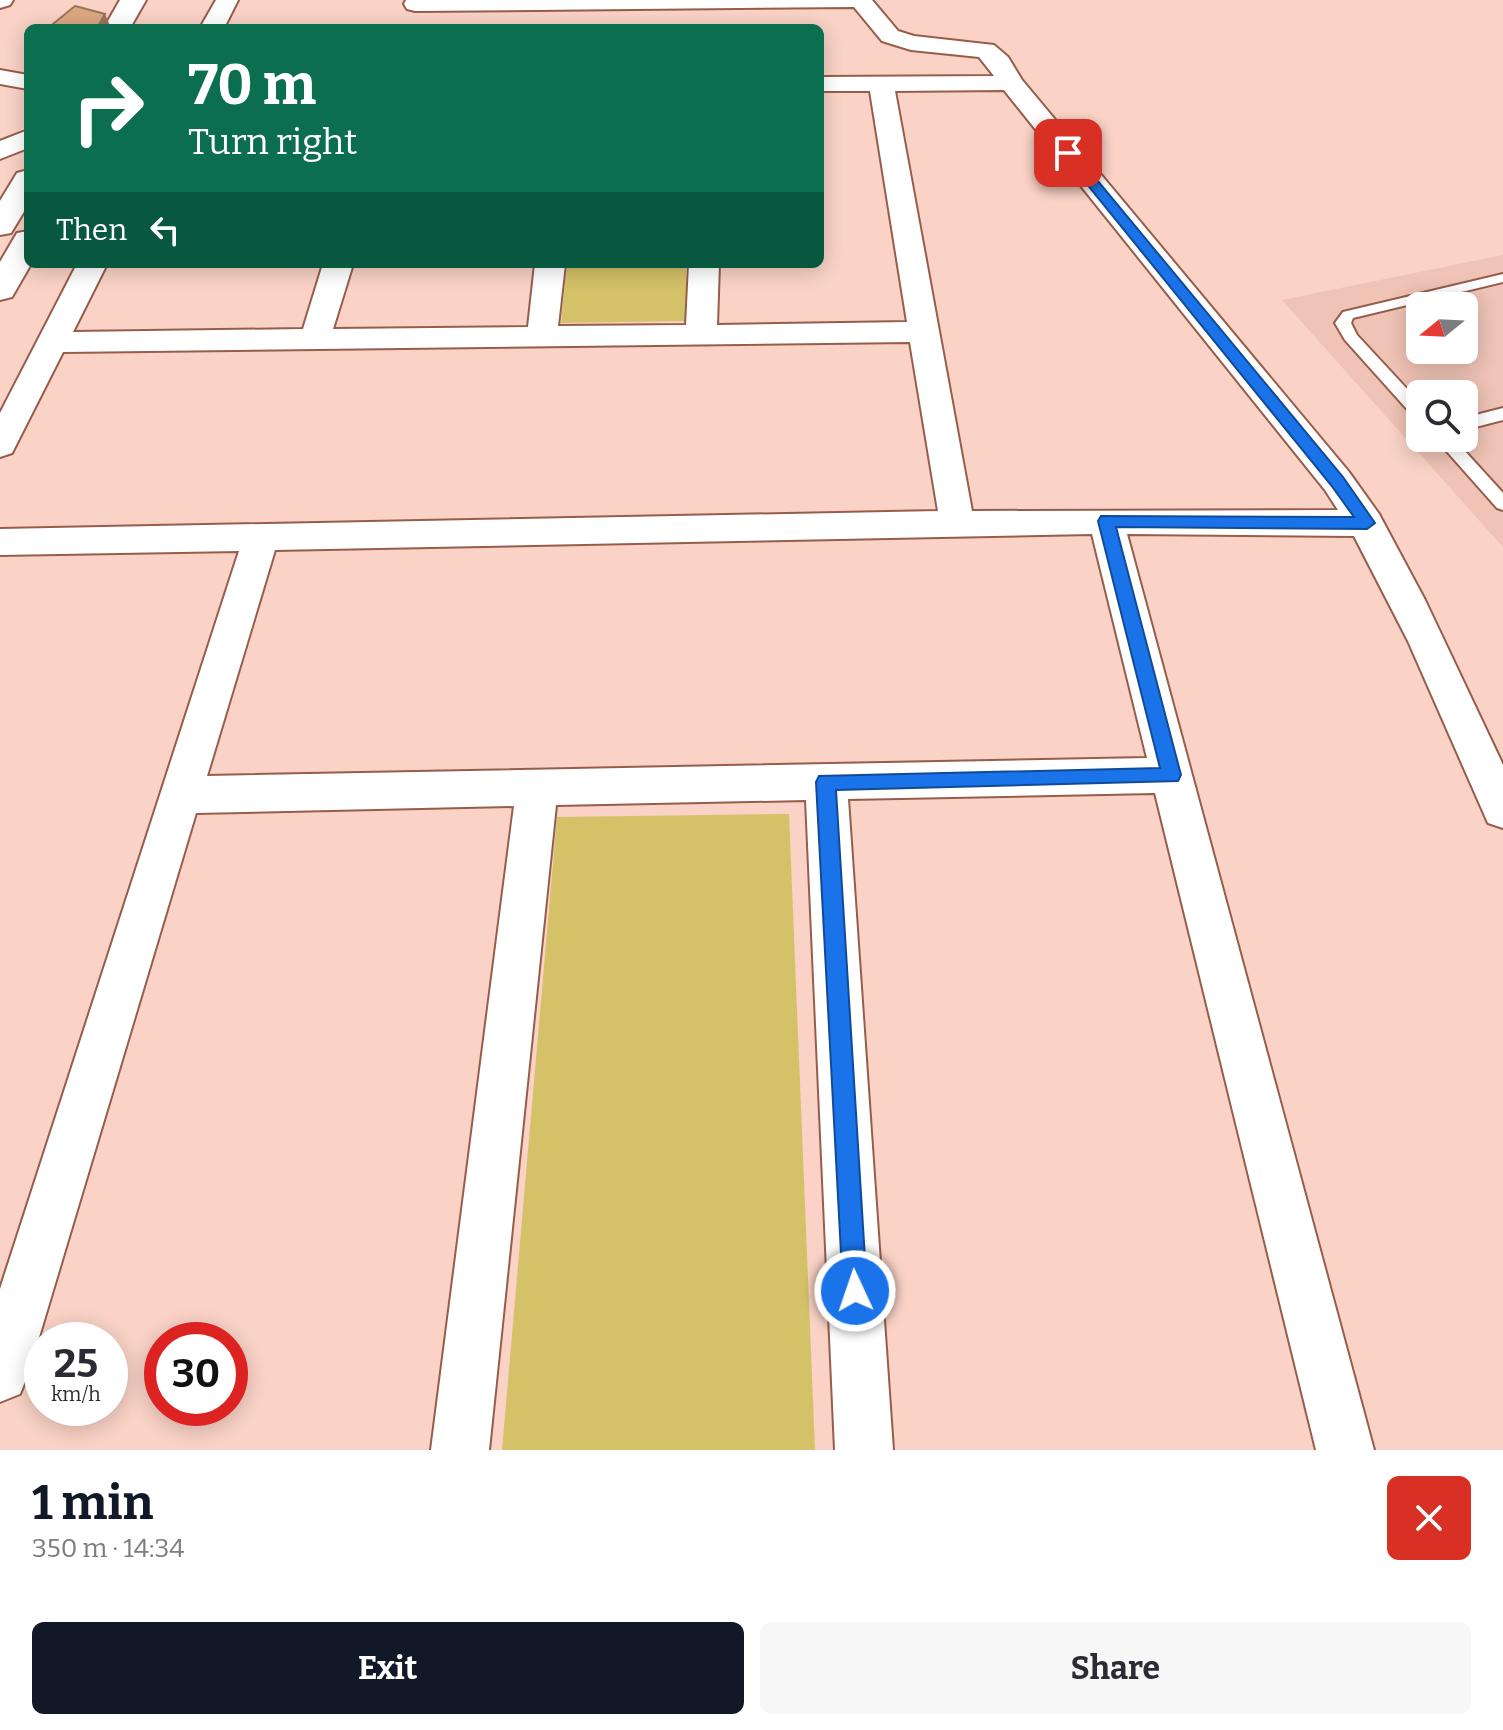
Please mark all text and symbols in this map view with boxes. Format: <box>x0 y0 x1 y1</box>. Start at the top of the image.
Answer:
text: 70 m <box>188 52 316 119</box>
icon: right <box>56 56 160 160</box>
pin <box>1034 119 1102 187</box>
text: Turn right <box>188 120 357 164</box>
icon: arrive <box>1046 131 1090 175</box>
icon: left <box>143 208 187 252</box>
text: Then <box>56 212 127 248</box>
north arrow <box>1406 292 1478 364</box>
map controls <box>1406 292 1478 452</box>
button: search <box>1406 380 1478 452</box>
position arrow <box>813 1249 897 1333</box>
speed limit sign: 30 <box>144 1322 248 1426</box>
text: 25 <box>54 1340 98 1388</box>
text: km/h <box>51 1382 101 1406</box>
text: 1 min <box>32 1474 153 1532</box>
button: close <box>1387 1476 1471 1560</box>
text: 350 m · 14:34 <box>32 1533 185 1564</box>
button: Exit <box>32 1622 744 1714</box>
button: Share <box>760 1622 1471 1714</box>

